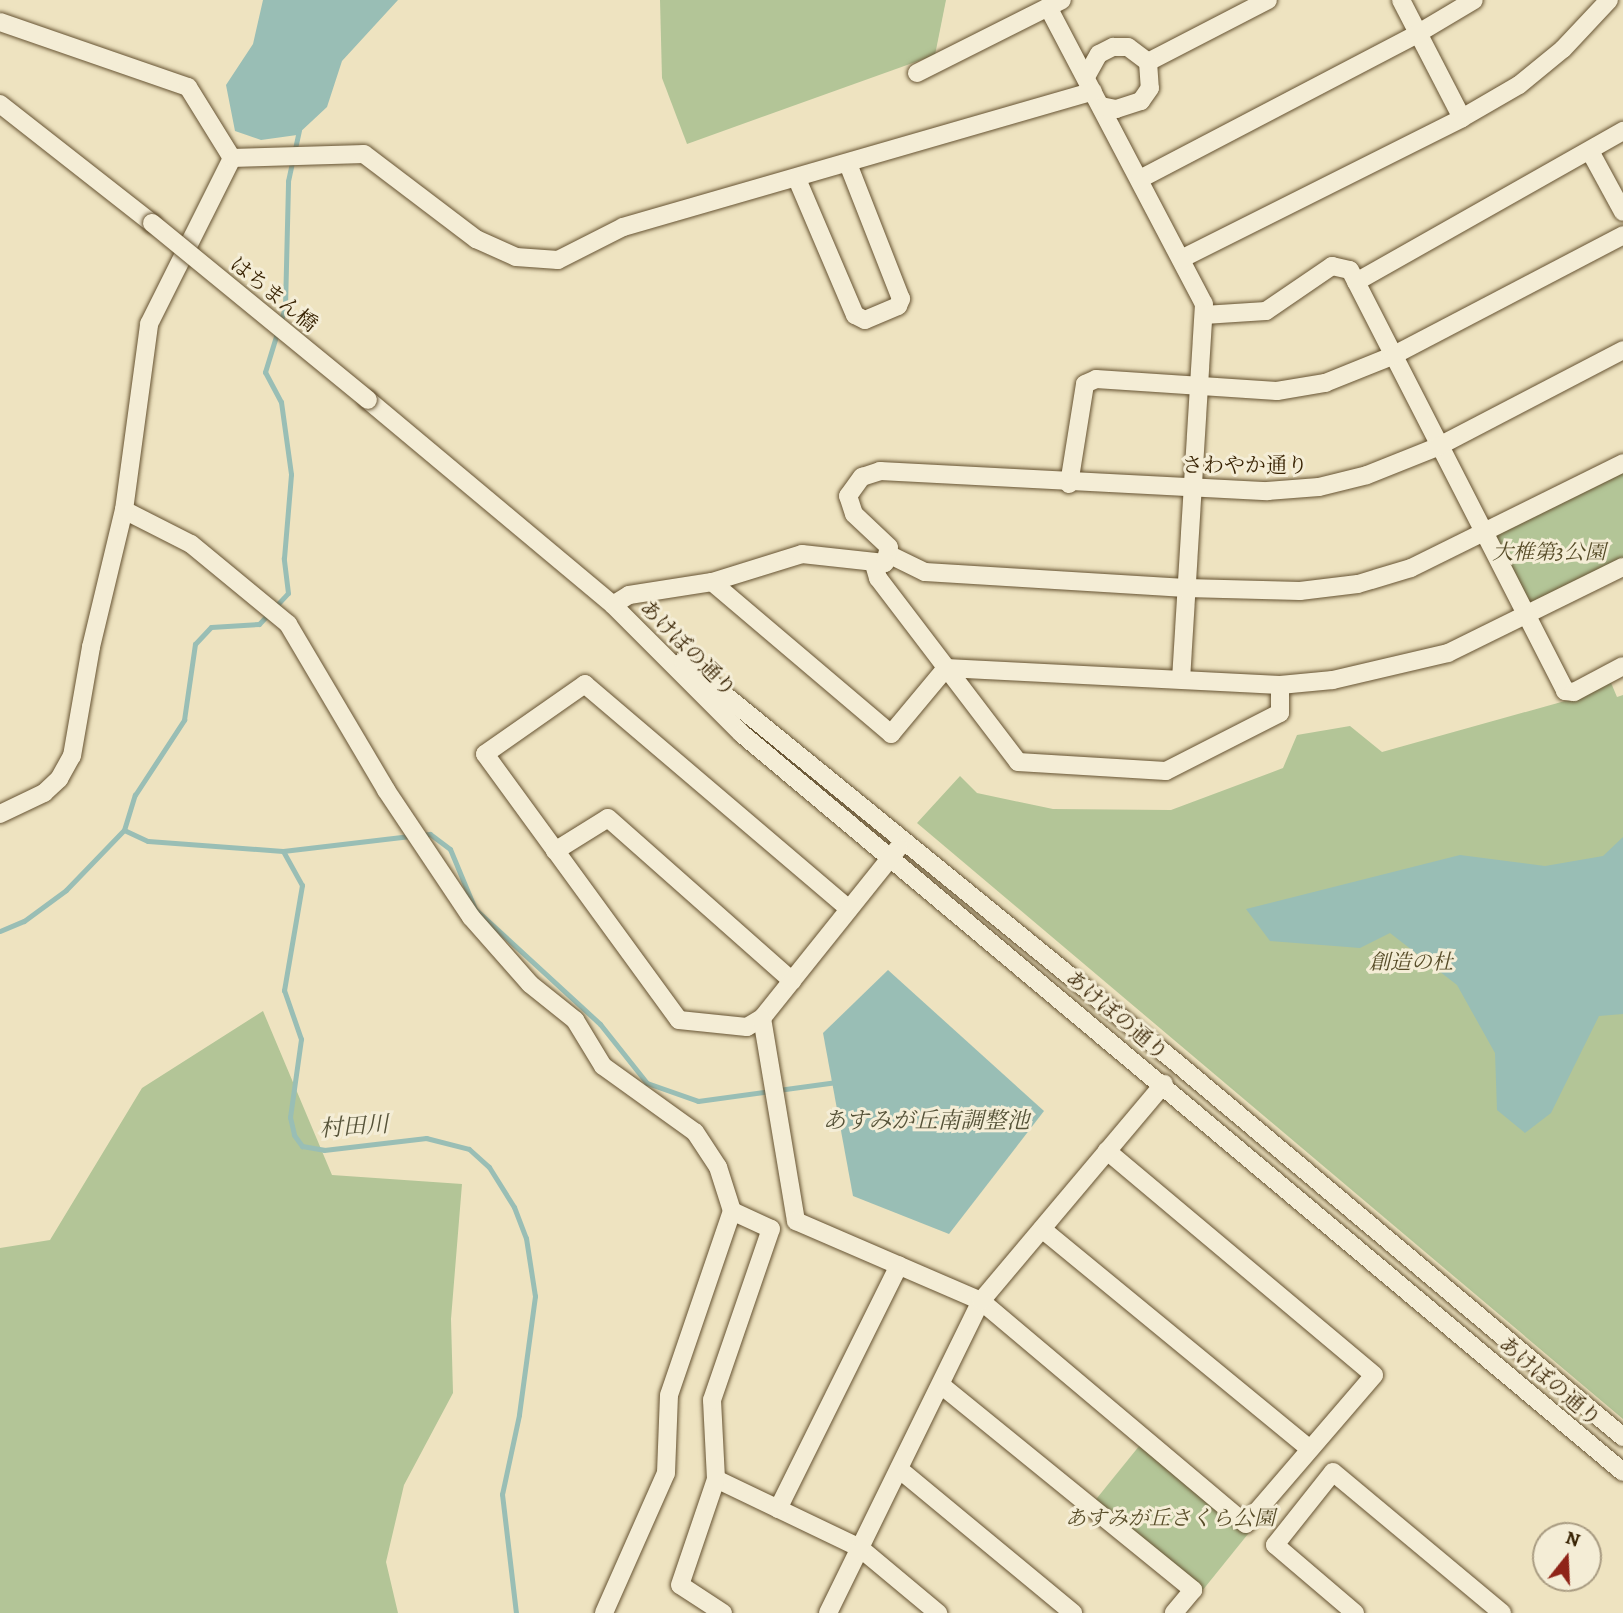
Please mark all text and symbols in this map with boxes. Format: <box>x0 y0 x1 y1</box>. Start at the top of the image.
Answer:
street label: はちまん橋 <box>225 251 323 337</box>
street label: さわやか通り <box>1182 452 1308 478</box>
park label: 大椎第3公園 <box>1492 539 1606 565</box>
street label: あけぼの通り <box>635 595 741 701</box>
park label: 創造の杜 <box>1369 949 1453 975</box>
street label: あけぼの通り <box>1061 965 1173 1065</box>
water label: あすみが丘南調整池 <box>823 1107 1029 1135</box>
water label: 村田川 <box>319 1111 389 1143</box>
street label: あけぼの通り <box>1494 1331 1606 1431</box>
park label: あすみが丘さくら公園 <box>1065 1505 1275 1531</box>
north arrow <box>1532 1522 1602 1592</box>
text: N <box>1562 1524 1583 1553</box>

